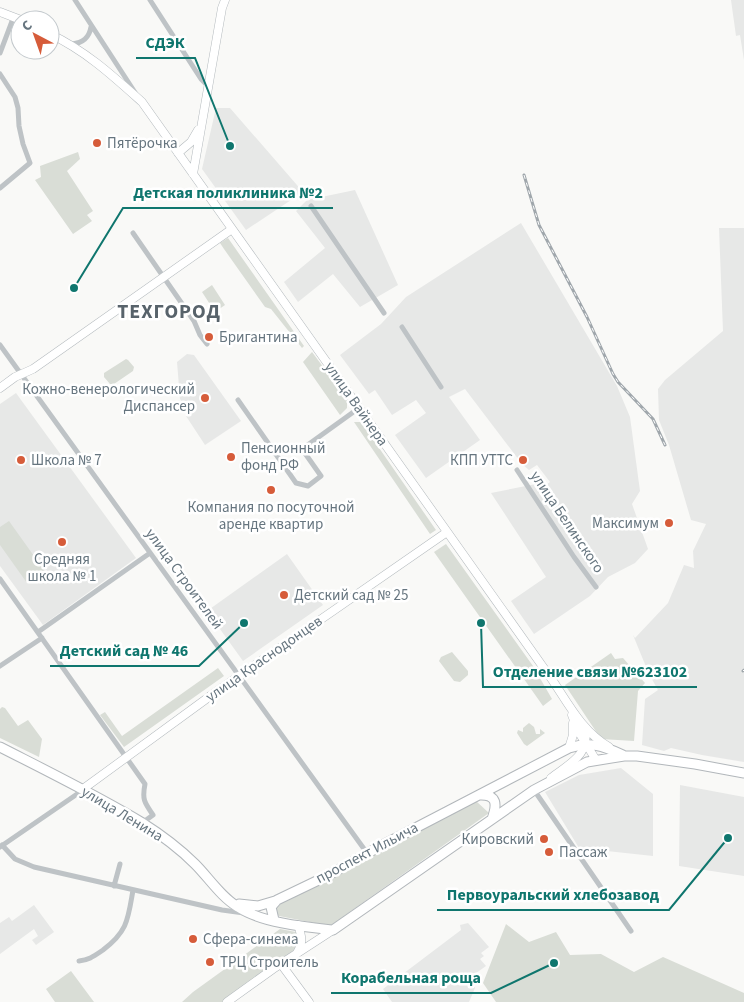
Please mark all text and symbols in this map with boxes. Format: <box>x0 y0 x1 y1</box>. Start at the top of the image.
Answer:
north arrow <box>10 10 60 60</box>
text: С <box>17 16 37 36</box>
callout: СДЭК <box>136 27 195 58</box>
text: СДЭК <box>145 32 185 54</box>
place label: Пятёрочка <box>107 133 178 154</box>
marker: Пятёрочка <box>91 137 103 149</box>
callout: Детская поликлиника №2 <box>123 177 333 208</box>
text: Детская поликлиника №2 <box>133 182 323 204</box>
district label: ТЕХГОРОД <box>117 298 221 326</box>
place label: Бригантина <box>219 327 298 348</box>
marker: Бригантина <box>203 331 215 343</box>
street label: улица Вайнера <box>319 358 393 450</box>
place label: Кожно-венерологический Диспансер <box>22 379 195 417</box>
marker: Кожно-венерологический Диспансер <box>199 392 211 404</box>
place label: Пенсионный фонд РФ <box>241 438 325 476</box>
place label: Школа № 7 <box>31 450 102 471</box>
place label: КПП УТТС <box>450 450 513 471</box>
marker: Пенсионный фонд РФ <box>225 451 237 463</box>
marker: Школа № 7 <box>15 454 27 466</box>
marker: КПП УТТС <box>517 454 529 466</box>
street label: улица Белинского <box>525 467 609 577</box>
marker: Компания по посуточной аренде квартир <box>265 484 277 496</box>
place label: Компания по посуточной аренде квартир <box>187 497 355 535</box>
place label: Максимум <box>592 513 659 534</box>
marker: Максимум <box>663 517 675 529</box>
street label: улица Строителей <box>140 524 228 634</box>
marker: Средняя школа № 1 <box>56 536 68 548</box>
place label: Средняя школа № 1 <box>28 549 96 587</box>
place label: Детский сад № 25 <box>294 585 408 606</box>
marker: Детский сад № 25 <box>278 589 290 601</box>
street label: улица Краснодонцев <box>201 611 327 707</box>
callout: Детский сад № 46 <box>50 635 199 666</box>
text: Детский сад № 46 <box>60 640 188 662</box>
callout: Отделение связи №623102 <box>483 656 697 687</box>
text: Отделение связи №623102 <box>493 661 687 683</box>
street label: улица Ленина <box>77 781 167 847</box>
street label: проспект Ильича <box>312 817 422 889</box>
place label: Кировский <box>462 829 534 850</box>
marker: Кировский <box>538 833 550 845</box>
place label: Пассаж <box>559 842 608 863</box>
marker: Пассаж <box>543 846 555 858</box>
callout: Первоуральский хлебозавод <box>437 879 669 910</box>
text: Первоуральский хлебозавод <box>447 884 660 906</box>
place label: Сфера-синема <box>203 929 299 950</box>
marker: Сфера-синема <box>187 933 199 945</box>
place label: ТРЦ Строитель <box>220 952 319 973</box>
marker: ТРЦ Строитель <box>204 956 216 968</box>
callout: Корабельная роща <box>331 962 491 993</box>
text: Корабельная роща <box>341 967 481 989</box>

